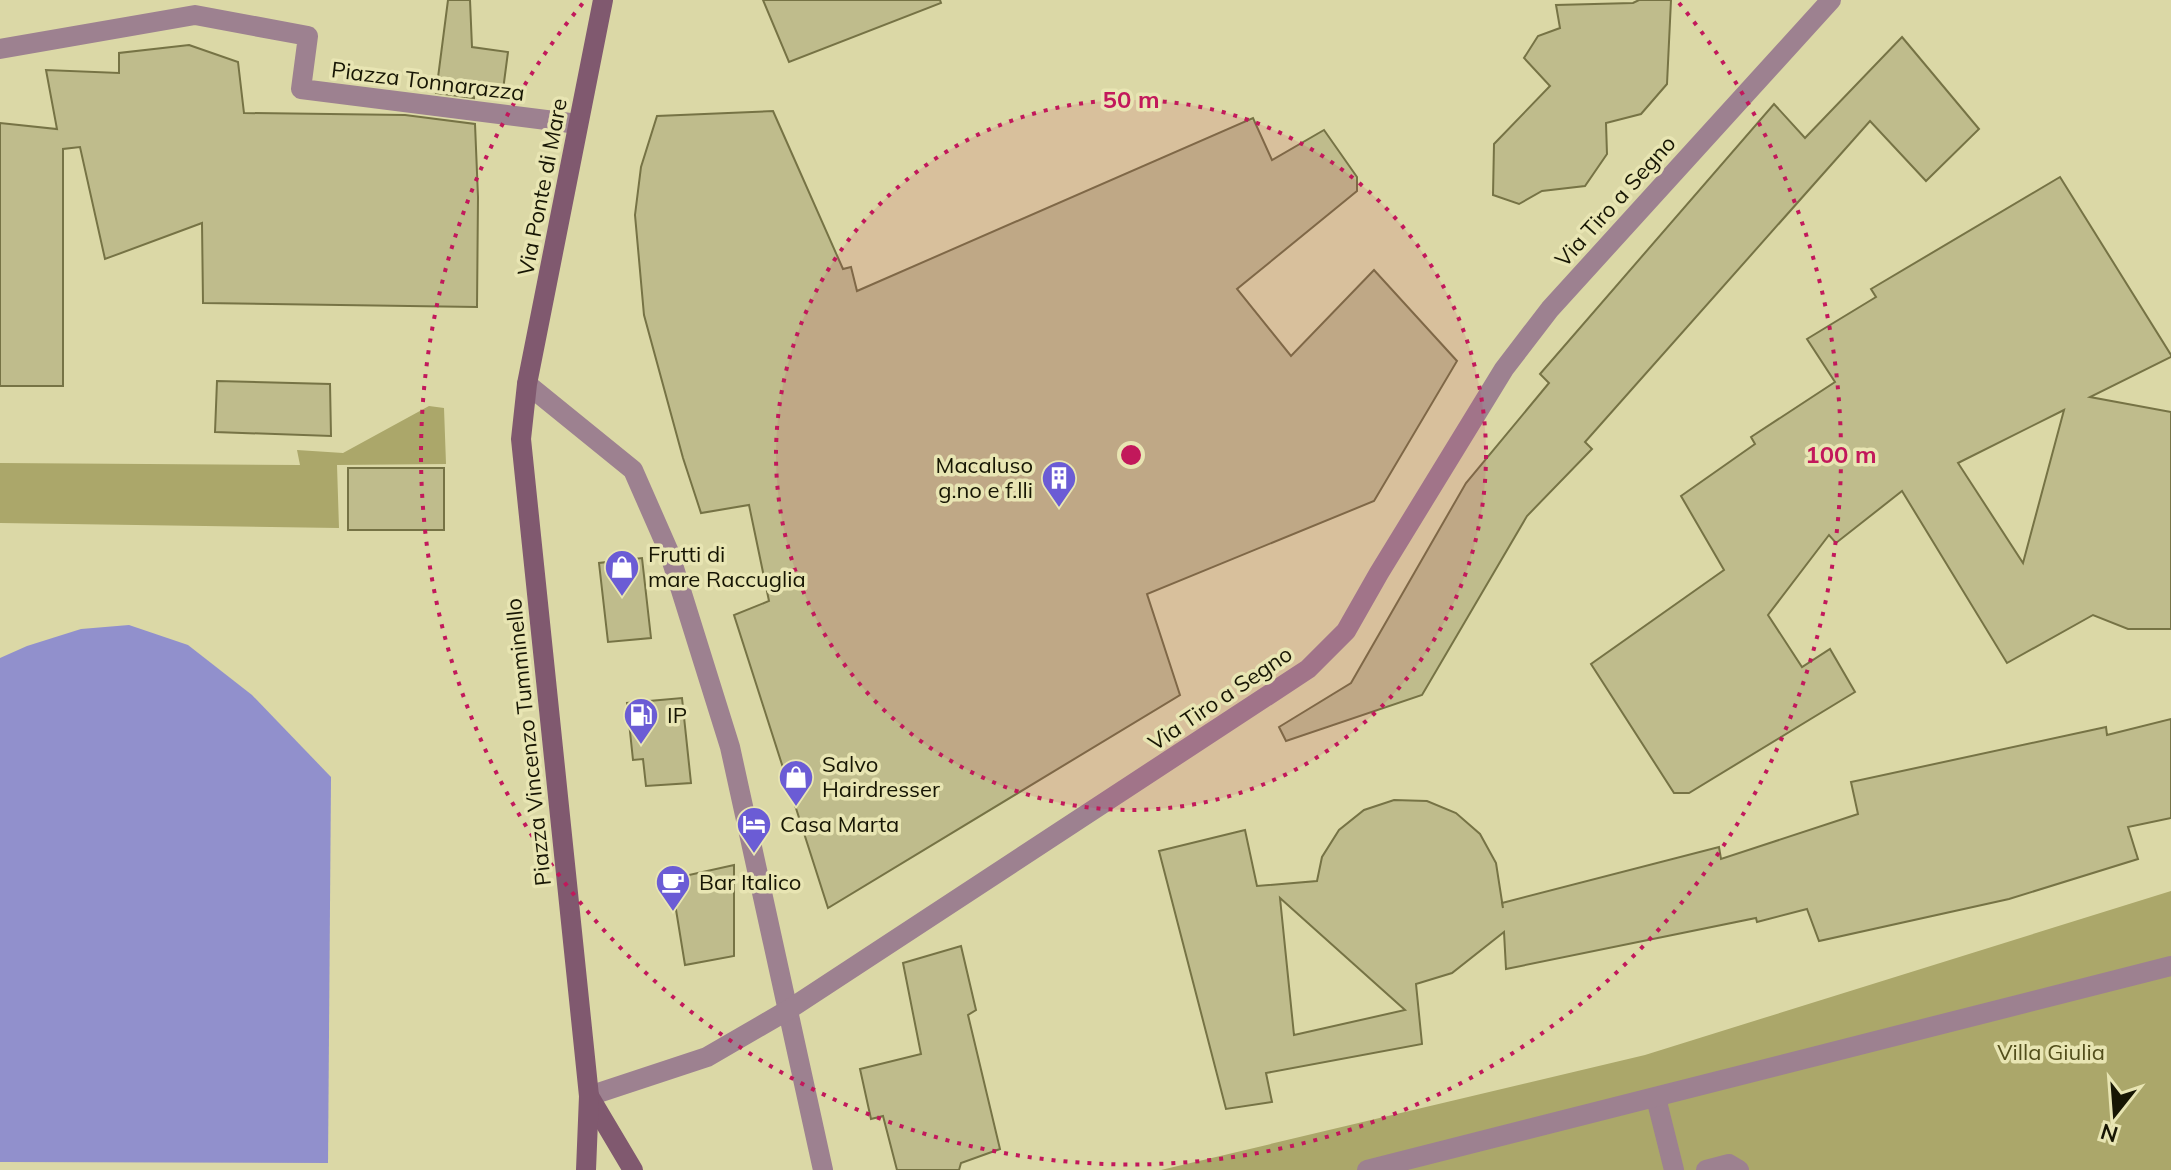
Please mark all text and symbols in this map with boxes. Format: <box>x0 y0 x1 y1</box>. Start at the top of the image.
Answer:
street label: Piazza Tonnarazza <box>330 55 526 107</box>
text: 50 m <box>1103 84 1159 114</box>
street label: Via Ponte di Mare <box>511 96 573 278</box>
street label: Via Tiro a Segno <box>1549 129 1681 273</box>
text: 100 m <box>1805 439 1877 469</box>
centre of rings <box>1117 441 1145 469</box>
place label: Macaluso g.no e f.lli <box>936 451 1033 504</box>
building icon: Macaluso g.no e f.lli <box>1040 459 1078 509</box>
place label: Frutti di mare Raccuglia <box>648 540 806 593</box>
shop icon: Frutti di mare Raccuglia <box>603 548 641 598</box>
street label: Piazza Vincenzo Tumminello <box>499 597 557 887</box>
street label: Via Tiro a Segno <box>1143 640 1297 756</box>
fuel station icon: IP <box>622 696 660 746</box>
place label: IP <box>667 701 687 729</box>
place label: Salvo Hairdresser <box>822 750 940 803</box>
shop icon: Salvo Hairdresser <box>777 758 815 808</box>
hotel icon: Casa Marta <box>735 805 773 855</box>
place label: Casa Marta <box>780 810 899 838</box>
cafe icon: Bar Italico <box>654 863 692 913</box>
place label: Bar Italico <box>699 868 801 896</box>
park label: Villa Giulia <box>1997 1038 2105 1066</box>
north arrow <box>2075 1074 2155 1154</box>
text: N <box>2097 1117 2121 1149</box>

